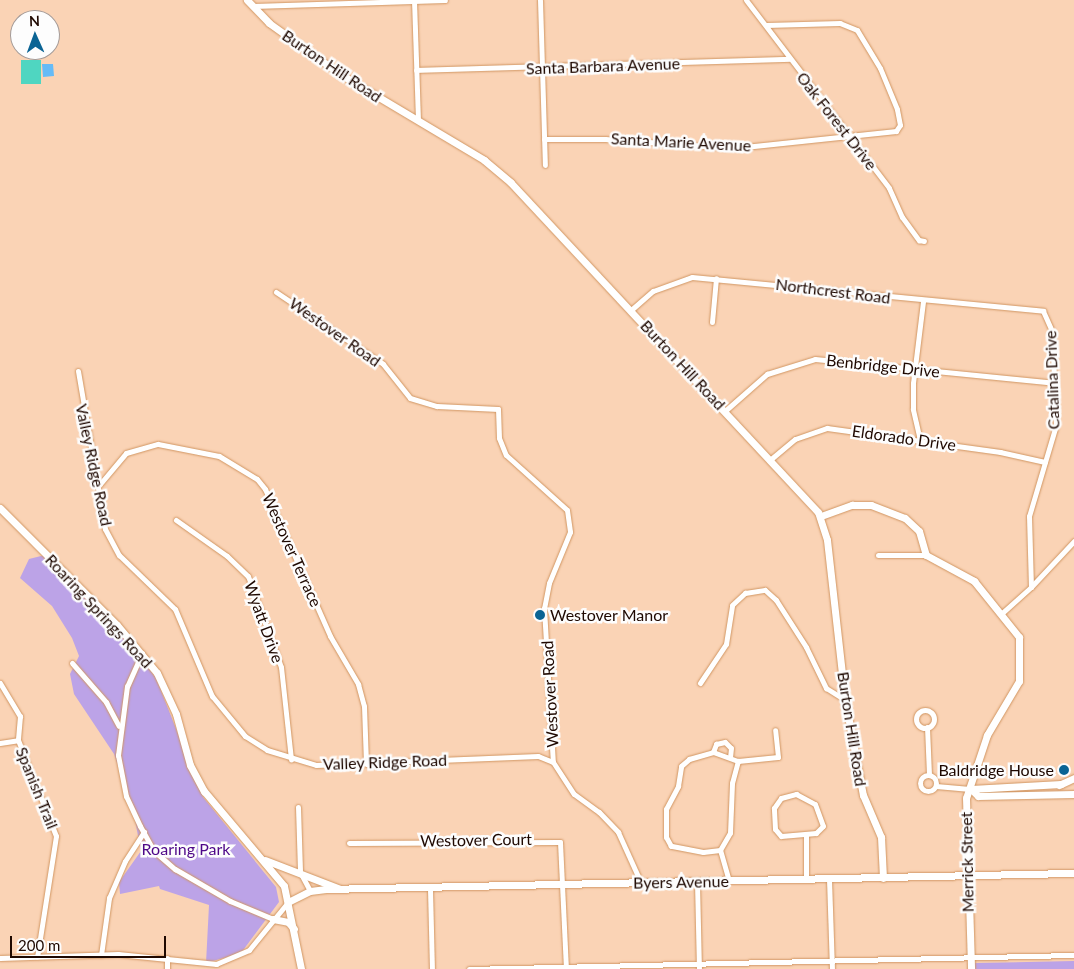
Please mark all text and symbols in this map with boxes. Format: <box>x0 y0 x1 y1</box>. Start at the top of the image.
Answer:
north arrow <box>10 10 60 60</box>
text: N <box>29 12 40 29</box>
street label: Burton Hill Road <box>279 26 385 106</box>
street label: Santa Barbara Avenue <box>525 54 681 78</box>
street label: Oak Forest Drive <box>793 68 881 174</box>
street label: Santa Marie Avenue <box>610 129 752 155</box>
street label: Northcrest Road <box>775 274 891 308</box>
street label: Westover Road <box>285 293 385 371</box>
street label: Burton Hill Road <box>636 316 730 414</box>
street label: Catalina Drive <box>1041 330 1063 430</box>
street label: Benbridge Drive <box>825 350 941 382</box>
street label: Valley Ridge Road <box>72 402 116 528</box>
street label: Eldorado Drive <box>851 421 957 455</box>
street label: Westover Terrace <box>258 490 326 610</box>
street label: Roaring Springs Road <box>41 550 157 672</box>
street label: Wyatt Drive <box>240 579 288 665</box>
place label: Westover Manor <box>550 605 668 625</box>
marker: Westover Manor <box>534 609 546 621</box>
street label: Westover Road <box>538 640 562 748</box>
street label: Burton Hill Road <box>833 670 871 788</box>
street label: Spanish Trail <box>12 744 62 832</box>
street label: Valley Ridge Road <box>322 750 448 774</box>
place label: Baldridge House <box>938 760 1054 780</box>
marker: Baldridge House <box>1058 764 1070 776</box>
street label: Merrick Street <box>957 812 977 912</box>
street label: Westover Court <box>420 829 532 851</box>
park label: Roaring Park <box>142 839 230 859</box>
street label: Byers Avenue <box>633 872 729 892</box>
scale bar <box>12 926 169 958</box>
text: 200 m <box>18 936 60 954</box>

